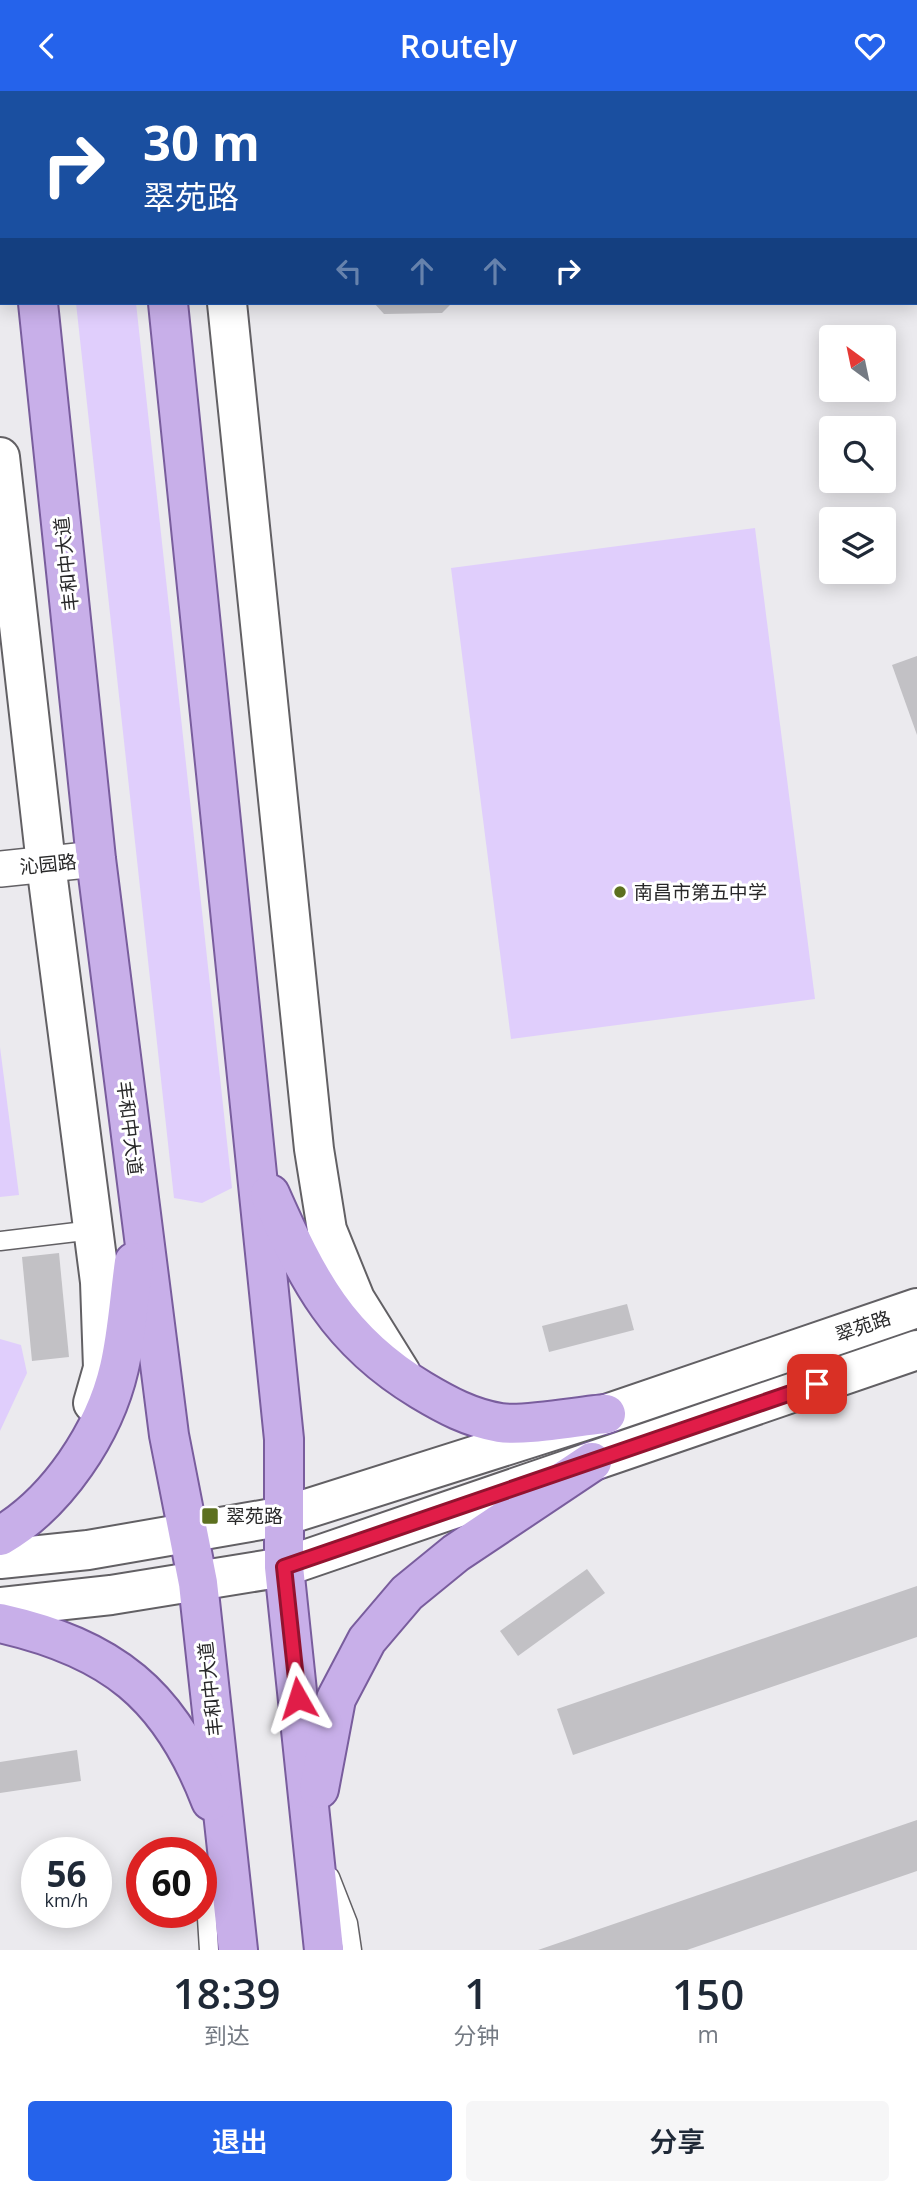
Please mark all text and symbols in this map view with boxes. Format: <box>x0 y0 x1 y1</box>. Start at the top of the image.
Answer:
text: Routely <box>400 24 517 67</box>
icon: back <box>28 27 66 65</box>
icon: heart <box>851 27 889 65</box>
text: 30 m <box>143 109 260 175</box>
icon: right <box>28 119 119 210</box>
text: 翠苑路 <box>143 175 239 218</box>
icon: left <box>330 252 368 290</box>
icon: ahead <box>403 252 441 290</box>
icon: ahead <box>476 252 514 290</box>
icon: right <box>549 252 587 290</box>
north arrow <box>819 325 896 403</box>
map controls <box>819 325 896 584</box>
button: search <box>819 416 896 493</box>
button: layers <box>819 507 896 584</box>
street label: 丰和中大道 <box>48 515 84 613</box>
street label: 沁园路 <box>18 848 78 880</box>
place label: 南昌市第五中学 <box>634 879 767 905</box>
marker: 南昌市第五中学 <box>612 884 628 900</box>
street label: 丰和中大道 <box>111 1079 149 1177</box>
street label: 翠苑路 <box>832 1304 894 1348</box>
pin <box>787 1354 847 1414</box>
icon: arrive <box>798 1365 836 1403</box>
place label: 翠苑路 <box>226 1503 283 1529</box>
marker: 翠苑路 <box>200 1506 220 1526</box>
street label: 丰和中大道 <box>192 1640 228 1738</box>
position arrow <box>261 1661 335 1735</box>
speed limit sign: 60 <box>126 1837 217 1928</box>
text: 56 <box>46 1850 87 1897</box>
text: km/h <box>45 1888 88 1912</box>
text: 18:39 <box>173 1964 280 2021</box>
text: 1 <box>464 1964 488 2021</box>
text: 150 <box>672 1965 744 2022</box>
text: m <box>697 2018 719 2050</box>
text: 到达 <box>204 2019 250 2051</box>
text: 分钟 <box>453 2019 499 2051</box>
button: 退出 <box>28 2101 452 2181</box>
button: 分享 <box>466 2101 889 2181</box>

